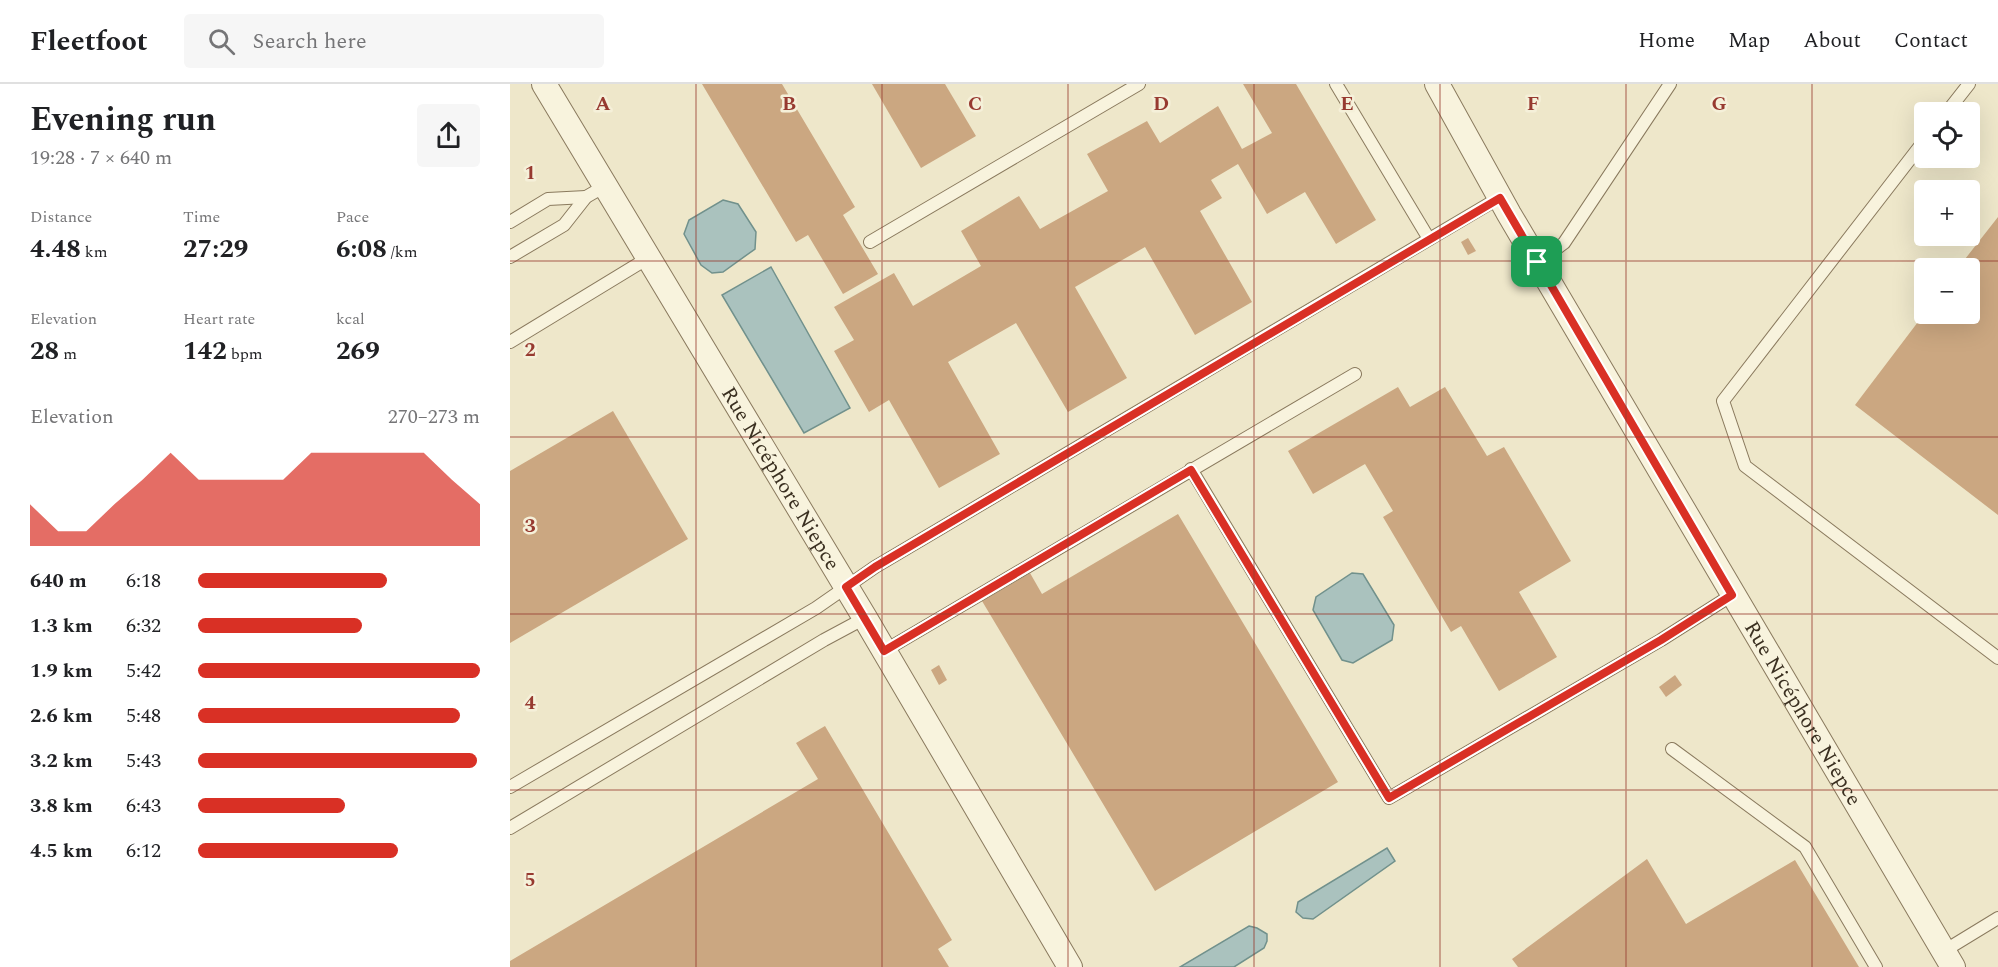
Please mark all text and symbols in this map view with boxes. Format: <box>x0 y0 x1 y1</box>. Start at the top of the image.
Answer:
search box <box>184 14 604 68</box>
text: Fleetfoot <box>30 20 148 63</box>
icon: search <box>205 25 238 58</box>
text: Search here <box>253 25 367 58</box>
text: Home <box>1638 25 1695 57</box>
text: Map <box>1728 25 1770 57</box>
text: About <box>1803 25 1861 57</box>
text: Contact <box>1894 25 1968 57</box>
text: A <box>595 89 611 119</box>
text: B <box>782 89 796 119</box>
text: C <box>968 89 982 119</box>
text: D <box>1153 89 1169 119</box>
text: E <box>1340 89 1354 119</box>
text: F <box>1527 89 1539 119</box>
text: G <box>1711 89 1727 119</box>
text: Evening run <box>30 95 216 145</box>
map controls <box>1914 102 1980 324</box>
button: locate <box>1914 102 1980 168</box>
button: share <box>417 104 480 167</box>
text: 19:28 · 7 × 640 m <box>30 143 172 173</box>
text: 1 <box>524 158 536 188</box>
button: + <box>1914 180 1980 246</box>
text: Distance <box>30 205 92 229</box>
text: Time <box>183 205 220 229</box>
text: Pace <box>336 205 369 229</box>
text: 4.48 <box>30 229 81 269</box>
text: 27:29 <box>183 229 248 269</box>
text: 6:08 <box>336 229 387 269</box>
pin <box>1511 236 1562 287</box>
text: km <box>81 240 107 264</box>
text: /km <box>387 240 417 264</box>
icon: arrive <box>1520 245 1553 278</box>
button: − <box>1914 258 1980 324</box>
text: Elevation <box>30 307 97 331</box>
text: Heart rate <box>183 307 255 331</box>
text: kcal <box>336 307 365 331</box>
text: 28 <box>30 331 59 371</box>
text: 142 <box>183 331 227 371</box>
text: 269 <box>336 331 380 371</box>
text: 2 <box>524 335 536 365</box>
text: m <box>59 342 77 366</box>
text: bpm <box>227 342 263 366</box>
street label: Rue Nicéphore Niepce <box>712 381 848 577</box>
text: Elevation <box>30 402 114 432</box>
text: 270–273 m <box>388 402 480 432</box>
text: 3 <box>524 511 536 541</box>
text: 640 m <box>30 566 87 596</box>
text: 6:18 <box>126 566 161 596</box>
text: 1.3 km <box>30 611 93 641</box>
text: 6:32 <box>126 611 161 641</box>
street label: Rue Nicéphore Niepce <box>1735 615 1869 812</box>
text: 1.9 km <box>30 656 93 686</box>
text: 5:42 <box>126 656 161 686</box>
text: 4 <box>524 688 536 718</box>
text: 2.6 km <box>30 701 93 731</box>
text: 5:48 <box>126 701 161 731</box>
text: 3.2 km <box>30 746 93 776</box>
text: 5:43 <box>126 746 161 776</box>
text: 3.8 km <box>30 791 93 821</box>
text: 6:43 <box>126 791 161 821</box>
text: 4.5 km <box>30 836 93 866</box>
text: 6:12 <box>126 836 161 866</box>
text: 5 <box>524 865 536 895</box>

